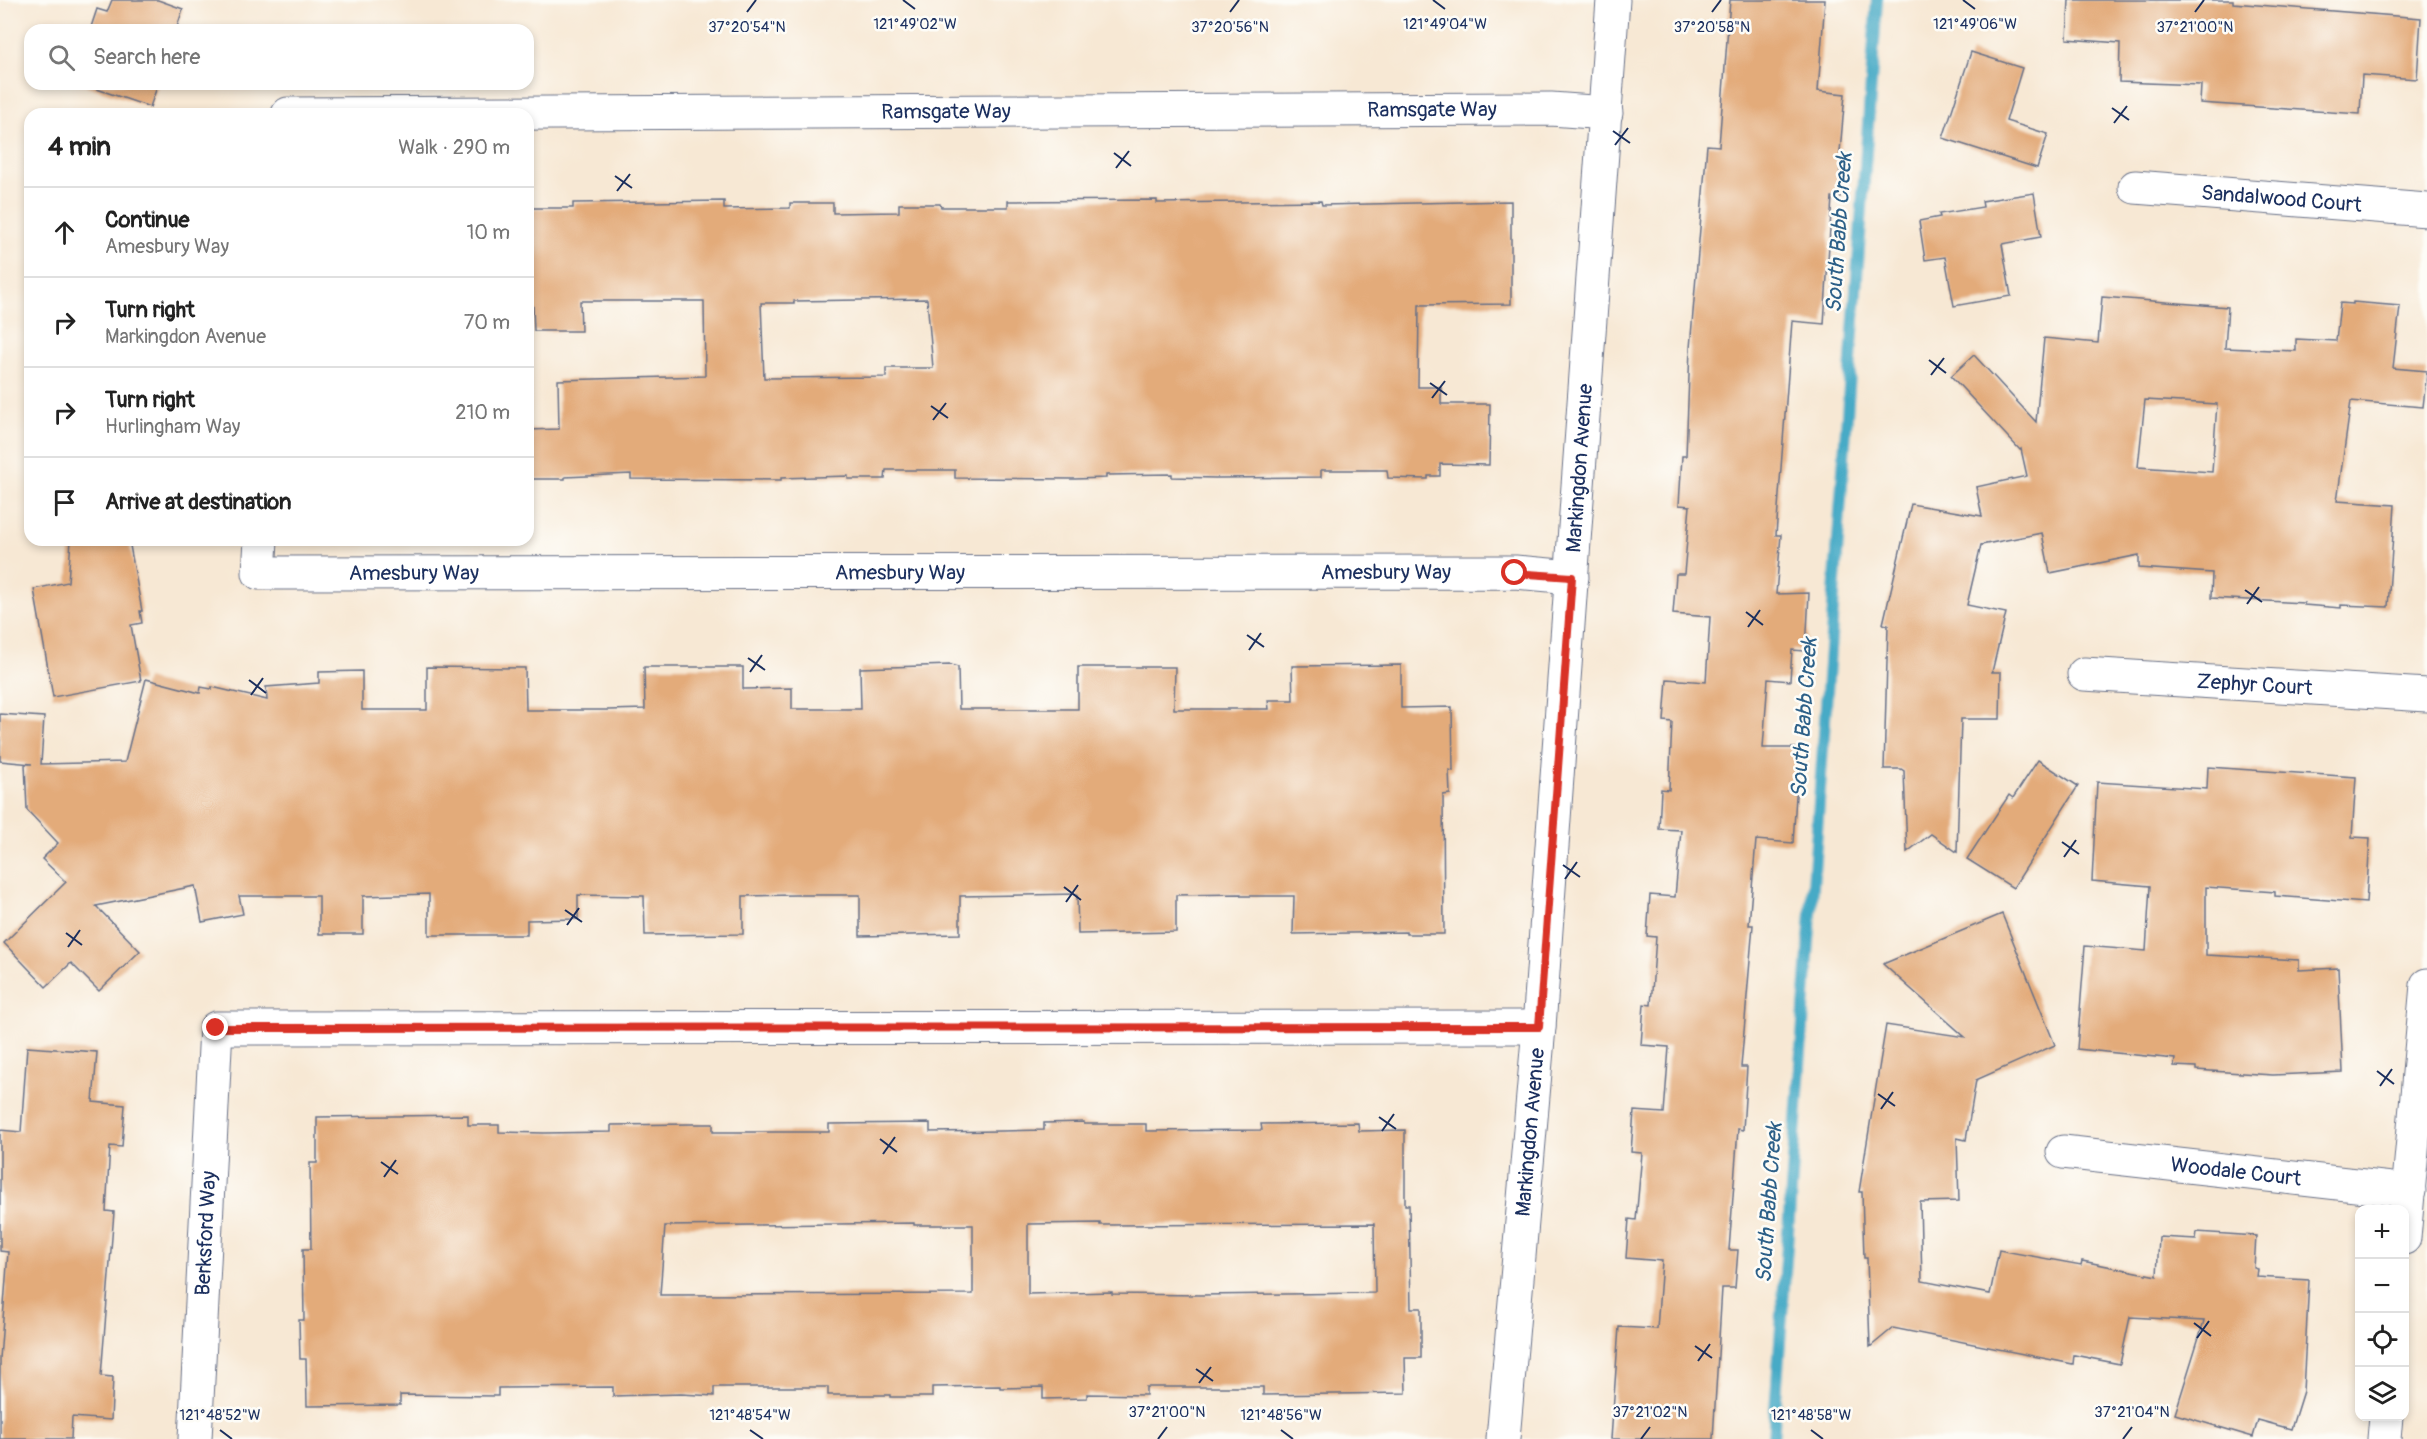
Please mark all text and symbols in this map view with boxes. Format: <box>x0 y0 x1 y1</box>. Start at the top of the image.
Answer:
text: 121°49'02"W <box>873 15 957 34</box>
text: 121°49'04"W <box>1403 15 1487 34</box>
text: 121°49'06"W <box>1933 15 2017 34</box>
text: 37°20'54"N <box>708 18 786 37</box>
text: 37°20'56"N <box>1191 18 1269 37</box>
text: 37°20'58"N <box>1674 18 1750 37</box>
text: 37°21'00"N <box>2157 18 2233 37</box>
search box <box>24 24 534 90</box>
icon: search <box>45 41 78 74</box>
text: Search here <box>93 43 200 71</box>
street label: Ramsgate Way <box>1367 96 1497 123</box>
street label: Ramsgate Way <box>881 98 1011 125</box>
text: 4 min <box>48 131 111 163</box>
text: Walk · 290 m <box>398 135 510 160</box>
water label: South Babb Creek <box>1819 150 1859 314</box>
street label: Sandalwood Court <box>2200 179 2363 218</box>
text: Continue <box>105 206 189 234</box>
icon: ahead <box>48 216 81 249</box>
text: 10 m <box>466 220 510 245</box>
text: Amesbury Way <box>105 234 229 259</box>
text: Turn right <box>105 296 195 324</box>
icon: right <box>48 306 81 339</box>
text: 70 m <box>464 310 510 335</box>
text: Markingdon Avenue <box>105 324 266 349</box>
street label: Markingdon Avenue <box>1560 382 1599 553</box>
text: Turn right <box>105 386 195 414</box>
icon: right <box>48 396 81 429</box>
text: 210 m <box>455 400 510 425</box>
text: Hurlingham Way <box>105 414 240 439</box>
icon: arrive <box>48 486 81 519</box>
text: Arrive at destination <box>105 488 291 516</box>
street label: Amesbury Way <box>349 559 479 586</box>
street label: Amesbury Way <box>835 559 965 586</box>
street label: Amesbury Way <box>1321 559 1451 586</box>
route start <box>1501 559 1527 585</box>
water label: South Babb Creek <box>1784 635 1824 799</box>
street label: Zephyr Court <box>2196 667 2314 702</box>
route end <box>202 1014 228 1040</box>
street label: Markingdon Avenue <box>1509 1046 1551 1218</box>
water label: South Babb Creek <box>1749 1120 1789 1284</box>
street label: Woodale Court <box>2169 1151 2303 1192</box>
street label: Berksford Way <box>189 1170 222 1296</box>
map controls <box>2355 1205 2409 1421</box>
button: + <box>2355 1205 2409 1259</box>
button: − <box>2355 1259 2409 1313</box>
button: locate <box>2355 1313 2409 1367</box>
button: layers <box>2355 1367 2409 1421</box>
text: 37°21'00"N <box>1129 1403 1205 1422</box>
text: 37°21'02"N <box>1613 1403 1687 1422</box>
text: 37°21'04"N <box>2094 1403 2170 1422</box>
text: 121°48'52"W <box>179 1406 261 1425</box>
text: 121°48'54"W <box>709 1406 791 1425</box>
text: 121°48'56"W <box>1240 1406 1322 1425</box>
text: 121°48'58"W <box>1771 1406 1851 1425</box>

